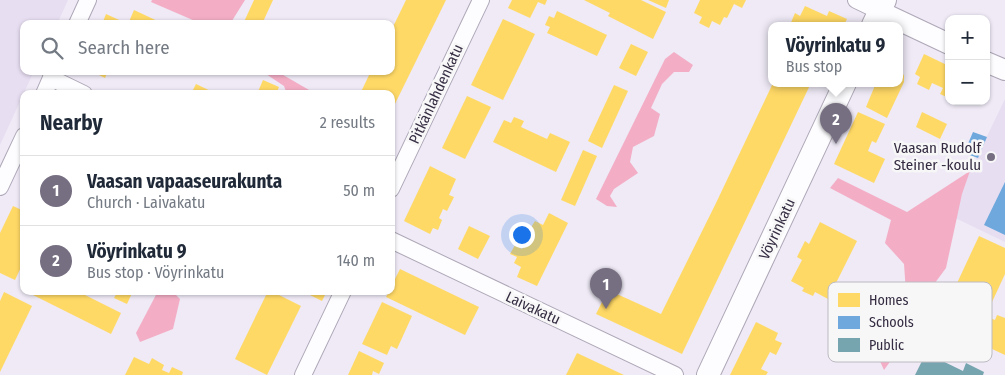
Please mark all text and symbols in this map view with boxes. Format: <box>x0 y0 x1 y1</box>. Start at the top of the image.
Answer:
map controls <box>945 15 990 105</box>
button: + <box>945 15 990 60</box>
search box <box>20 20 395 75</box>
popup <box>768 22 903 87</box>
icon: search <box>38 34 66 62</box>
text: Vöyrinkatu 9 <box>786 34 885 57</box>
text: Search here <box>78 36 170 59</box>
street label: Pitkänlahdenkatu <box>405 41 467 147</box>
text: Bus stop <box>786 57 842 76</box>
button: − <box>945 60 990 105</box>
pin: 2 <box>820 103 852 144</box>
text: Nearby <box>40 110 102 136</box>
text: 2 results <box>320 113 375 132</box>
place label: Vaasan Rudolf Steiner -koulu <box>894 139 982 174</box>
marker: Vaasan Rudolf Steiner -koulu <box>985 151 997 163</box>
text: Vaasan vapaaseurakunta <box>87 170 282 193</box>
text: 1 <box>53 181 59 200</box>
text: 50 m <box>343 181 375 200</box>
text: Church · Laivakatu <box>87 193 205 212</box>
street label: Vöyrinkatu <box>755 195 799 263</box>
your location <box>509 222 535 248</box>
text: Vöyrinkatu 9 <box>87 240 187 263</box>
text: 2 <box>52 251 60 270</box>
text: 140 m <box>337 251 375 270</box>
text: Bus stop · Vöyrinkatu <box>87 263 224 282</box>
pin: 1 <box>590 268 622 309</box>
legend <box>828 282 992 362</box>
street label: Laivakatu <box>503 288 563 328</box>
text: Homes <box>869 292 909 309</box>
text: Schools <box>869 314 914 331</box>
text: Public <box>869 337 904 354</box>

